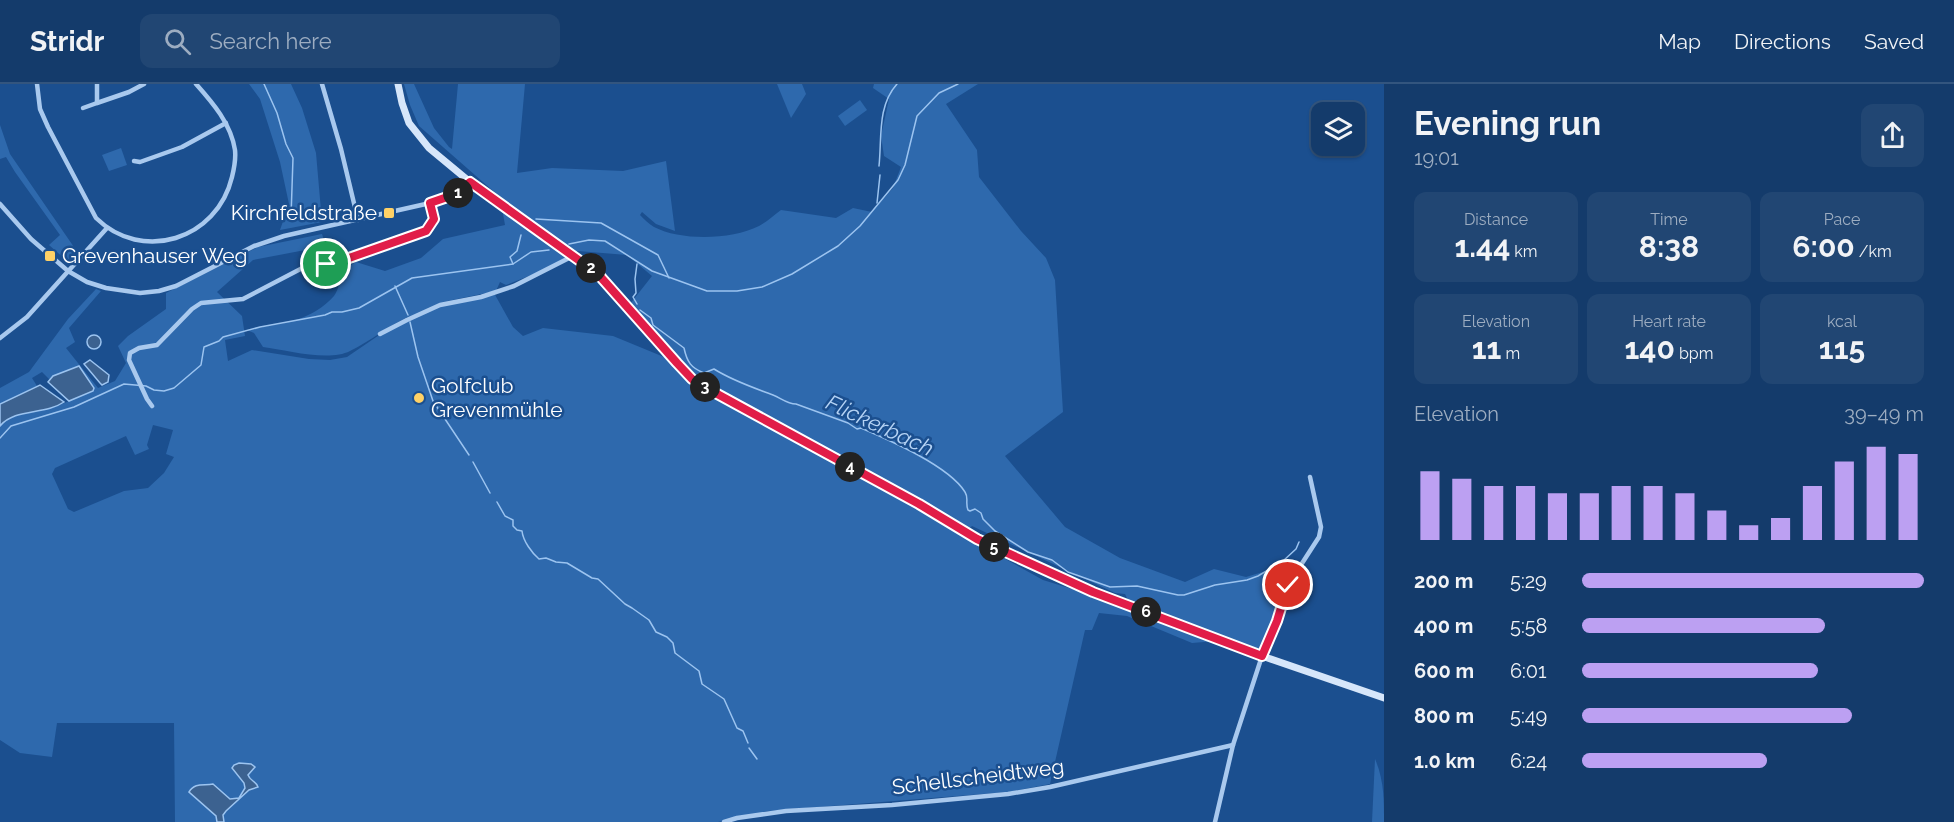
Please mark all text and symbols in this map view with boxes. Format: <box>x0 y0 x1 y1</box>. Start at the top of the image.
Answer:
search box <box>140 14 560 68</box>
text: Stridr <box>30 25 104 58</box>
icon: search <box>161 25 194 58</box>
text: Search here <box>209 28 332 54</box>
text: Map <box>1658 29 1701 54</box>
text: Directions <box>1734 29 1831 54</box>
text: Saved <box>1864 29 1924 54</box>
map controls <box>1311 102 1365 156</box>
button: layers <box>1311 102 1365 156</box>
text: Evening run <box>1414 104 1601 143</box>
button: share <box>1861 104 1924 167</box>
text: 19:01 <box>1414 146 1459 170</box>
pin: 1 <box>443 178 473 208</box>
text: 1 <box>454 183 462 202</box>
place label: Kirchfeldstraße <box>231 200 377 225</box>
marker: Kirchfeldstraße <box>382 206 396 220</box>
text: Distance <box>1464 210 1528 229</box>
text: Time <box>1650 210 1688 229</box>
text: Pace <box>1824 210 1860 229</box>
text: 1.44 <box>1454 229 1510 264</box>
text: 8:38 <box>1639 229 1699 264</box>
text: 6:00 <box>1792 229 1855 264</box>
pin <box>300 238 351 289</box>
text: km <box>1510 242 1538 261</box>
text: /km <box>1855 242 1892 261</box>
place label: Grevenhauser Weg <box>62 243 248 268</box>
icon: arrive <box>309 247 342 280</box>
marker: Grevenhauser Weg <box>43 249 57 263</box>
pin: 2 <box>576 253 606 283</box>
text: 2 <box>586 258 596 277</box>
text: Elevation <box>1462 312 1530 331</box>
text: Heart rate <box>1632 312 1706 331</box>
text: kcal <box>1827 312 1857 331</box>
text: 11 <box>1472 331 1501 366</box>
text: 140 <box>1625 331 1675 366</box>
text: 115 <box>1819 331 1865 366</box>
text: m <box>1501 344 1520 363</box>
text: bpm <box>1675 344 1713 363</box>
pin: 3 <box>690 372 720 402</box>
place label: Golfclub Grevenmühle <box>431 373 563 422</box>
text: 3 <box>701 377 709 396</box>
water label: Flickerbach <box>822 389 938 461</box>
marker: Golfclub Grevenmühle <box>412 391 426 405</box>
text: Elevation <box>1414 402 1499 426</box>
text: 39–49 m <box>1844 402 1924 426</box>
pin: 4 <box>835 452 865 482</box>
text: 4 <box>845 457 855 476</box>
pin: 5 <box>979 532 1009 562</box>
text: 5 <box>990 537 998 556</box>
pin <box>1262 559 1313 610</box>
icon: check <box>1271 568 1304 601</box>
text: 200 m <box>1414 569 1473 593</box>
text: 5:29 <box>1510 569 1547 593</box>
pin: 6 <box>1131 597 1161 627</box>
text: 6 <box>1141 602 1151 621</box>
text: 400 m <box>1414 614 1473 638</box>
text: 5:58 <box>1510 614 1547 638</box>
text: 600 m <box>1414 659 1474 683</box>
text: 6:01 <box>1510 659 1547 683</box>
text: 800 m <box>1414 704 1474 728</box>
text: 5:49 <box>1510 704 1547 728</box>
text: 1.0 km <box>1414 749 1475 773</box>
text: 6:24 <box>1510 749 1547 773</box>
street label: Schellscheidtweg <box>890 754 1065 799</box>

